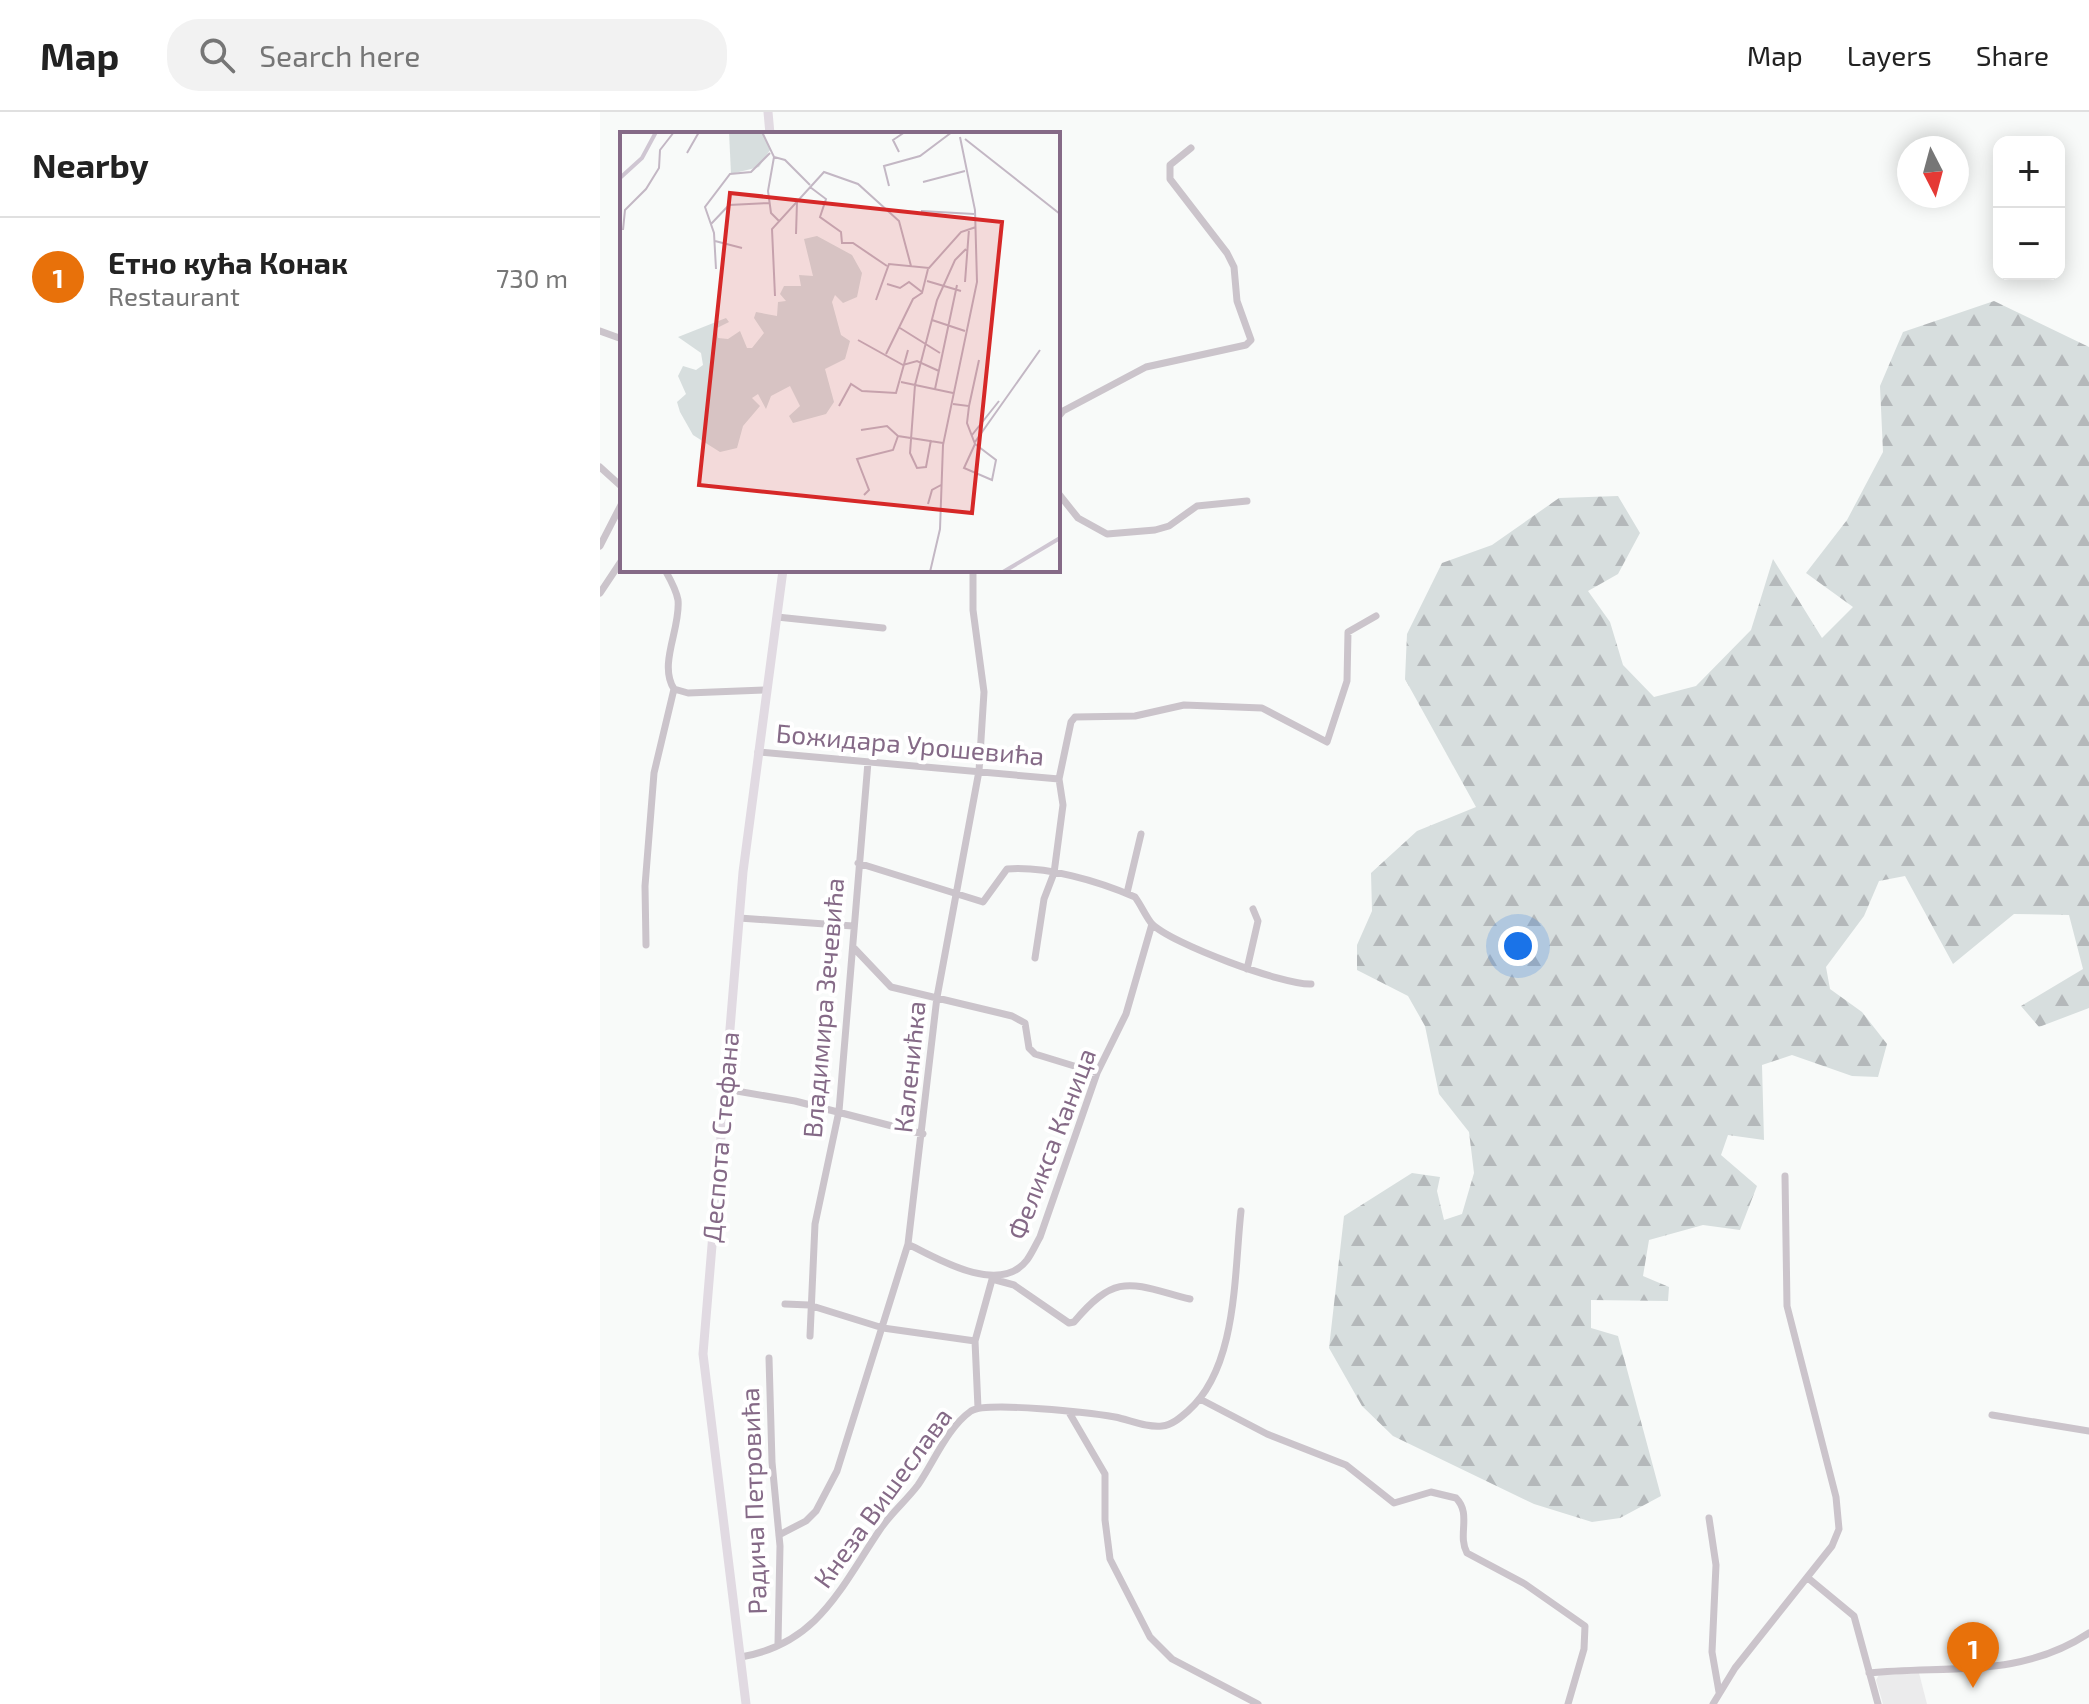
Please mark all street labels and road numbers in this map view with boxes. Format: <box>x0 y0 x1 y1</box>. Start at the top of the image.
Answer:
street label: Божидара Урошевића <box>775 716 1046 771</box>
street label: Владимира Зечевића <box>796 876 849 1139</box>
street label: Каленићка <box>886 999 931 1134</box>
street label: Деспота Стефана <box>695 1030 744 1243</box>
street label: Феликса Каница <box>1000 1044 1101 1243</box>
street label: Радича Петровића <box>733 1387 772 1615</box>
street label: Кнеза Вишеслава <box>806 1401 957 1593</box>

